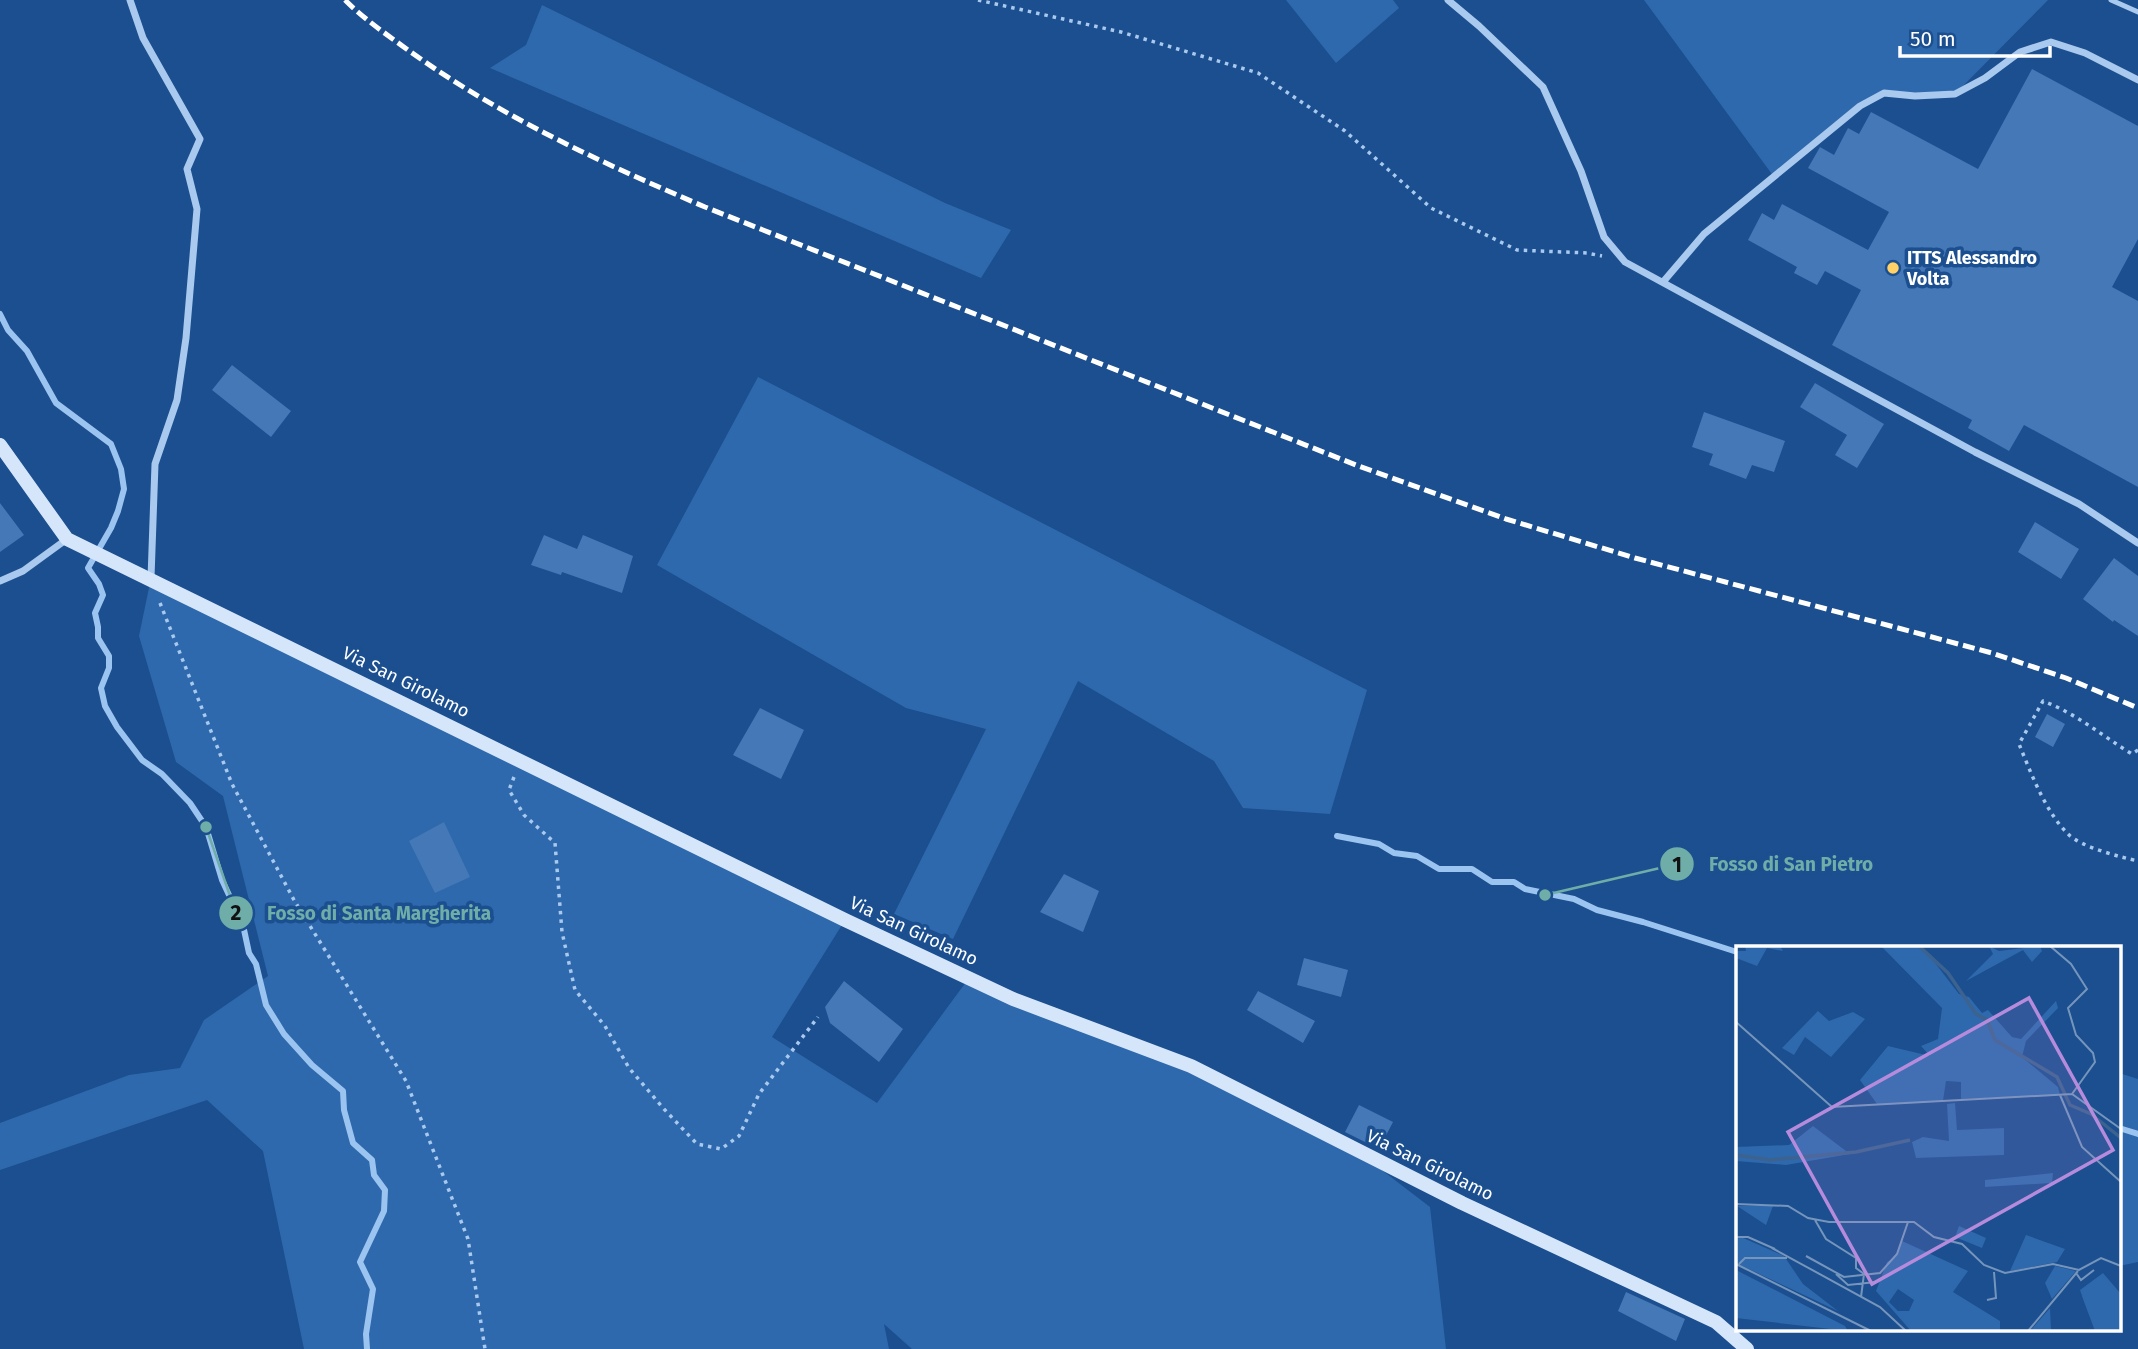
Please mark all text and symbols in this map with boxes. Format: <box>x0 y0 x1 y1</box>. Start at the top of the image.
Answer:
scale bar <box>1900 14 2050 58</box>
text: 50 m <box>1910 26 1956 52</box>
place label: ITTS Alessandro Volta <box>1906 247 2037 290</box>
marker: ITTS Alessandro Volta <box>1885 260 1901 276</box>
street label: Via San Girolamo <box>339 642 473 722</box>
callout: Fosso di San Pietro <box>1660 844 1887 884</box>
text: 1 <box>1672 852 1682 878</box>
text: Fosso di San Pietro <box>1709 853 1873 876</box>
street label: Via San Girolamo <box>846 892 982 970</box>
callout: Fosso di Santa Margherita <box>218 893 506 933</box>
text: 2 <box>231 900 242 926</box>
text: Fosso di Santa Margherita <box>267 902 491 925</box>
inset map <box>1736 946 2120 1332</box>
street label: Via San Girolamo <box>1363 1125 1497 1205</box>

